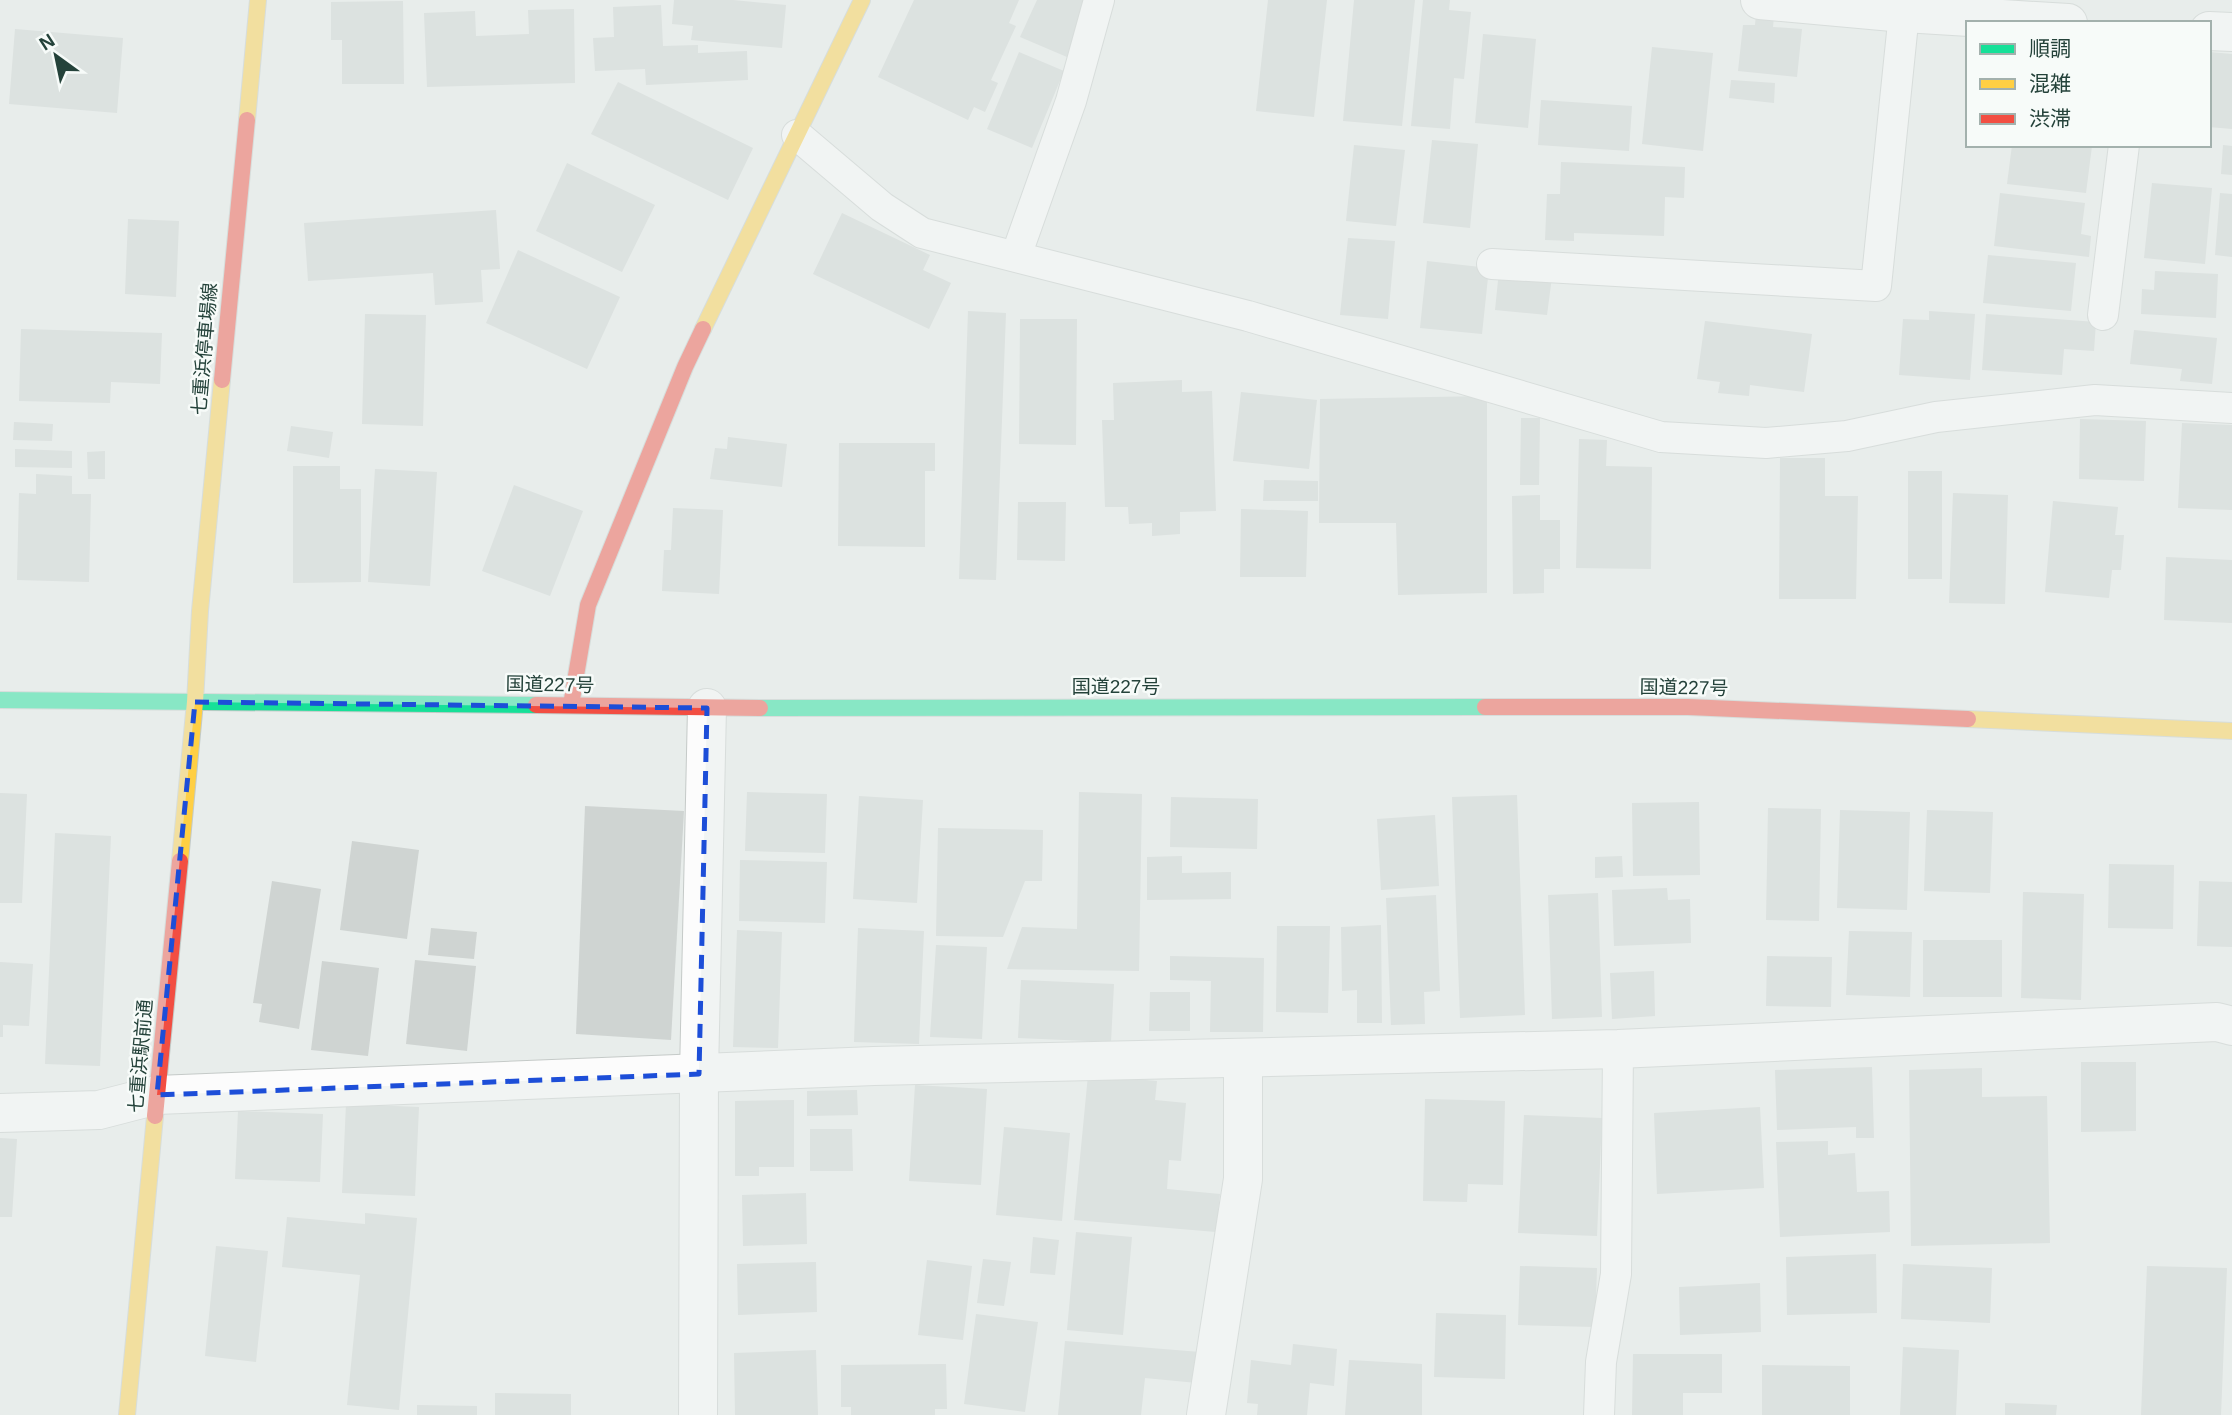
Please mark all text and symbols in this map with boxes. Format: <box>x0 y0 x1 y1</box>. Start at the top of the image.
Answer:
north arrow <box>21 21 91 91</box>
legend <box>1966 21 2211 147</box>
text: N <box>36 30 58 55</box>
text: 順調 <box>2029 37 2071 60</box>
text: 混雑 <box>2029 72 2071 95</box>
text: 渋滞 <box>2029 107 2071 130</box>
street label: 七重浜停車場線 <box>188 282 221 416</box>
street label: 国道227号 <box>505 673 595 696</box>
street label: 国道227号 <box>1072 676 1160 697</box>
street label: 国道227号 <box>1639 676 1729 699</box>
street label: 七重浜駅前通 <box>125 998 156 1114</box>

